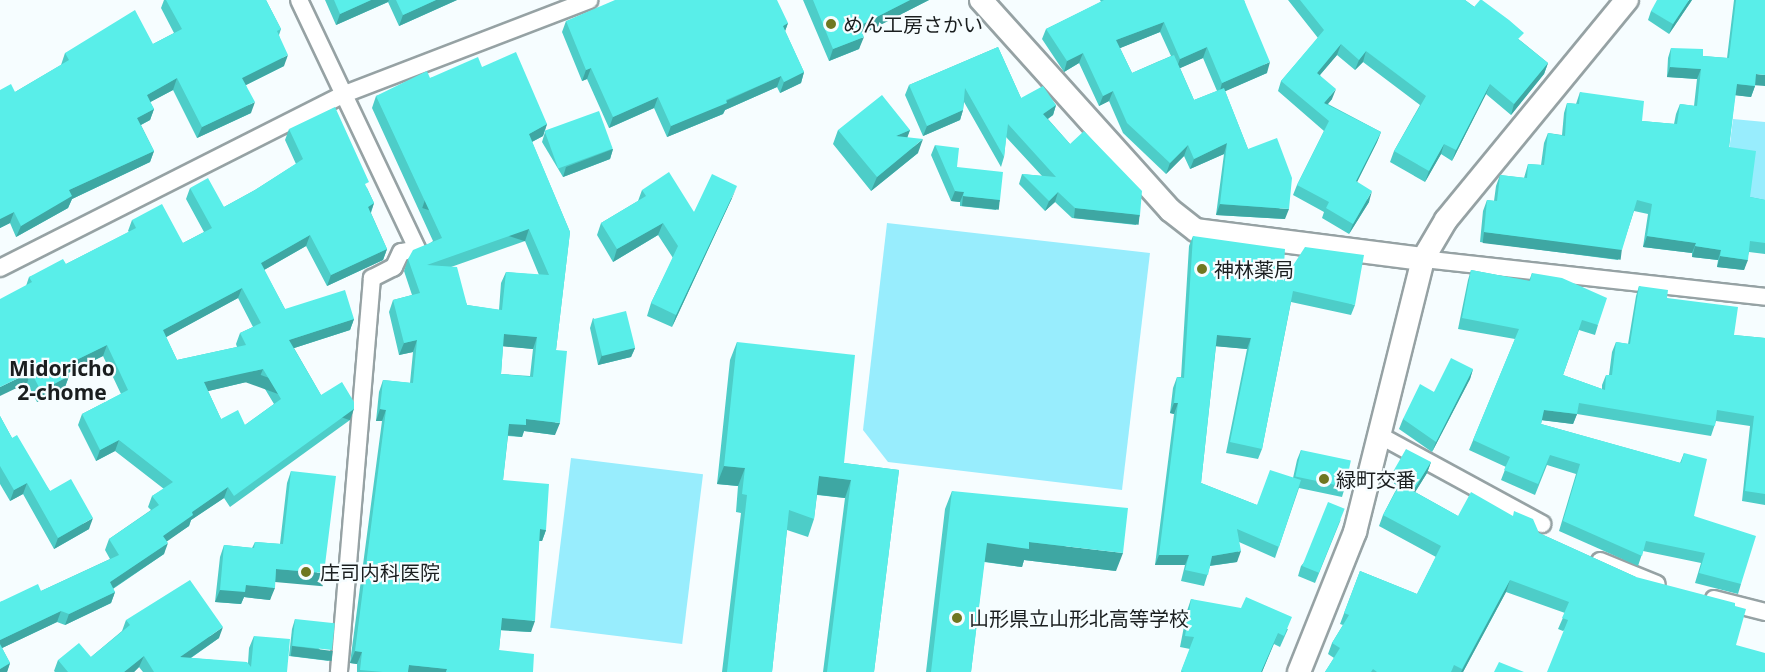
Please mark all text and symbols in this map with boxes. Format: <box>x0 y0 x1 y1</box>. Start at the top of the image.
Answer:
place label: めん工房さかい <box>843 12 983 36</box>
marker: めん工房さかい <box>824 17 838 31</box>
place label: 神林薬局 <box>1214 257 1294 281</box>
marker: 神林薬局 <box>1195 262 1209 276</box>
district label: Midoricho 2-chome <box>9 355 115 405</box>
place label: 緑町交番 <box>1336 467 1416 491</box>
marker: 緑町交番 <box>1317 472 1331 486</box>
place label: 庄司内科医院 <box>320 560 440 584</box>
marker: 庄司内科医院 <box>297 563 315 581</box>
place label: 山形県立山形北高等学校 <box>969 606 1189 630</box>
marker: 山形県立山形北高等学校 <box>950 611 964 625</box>

